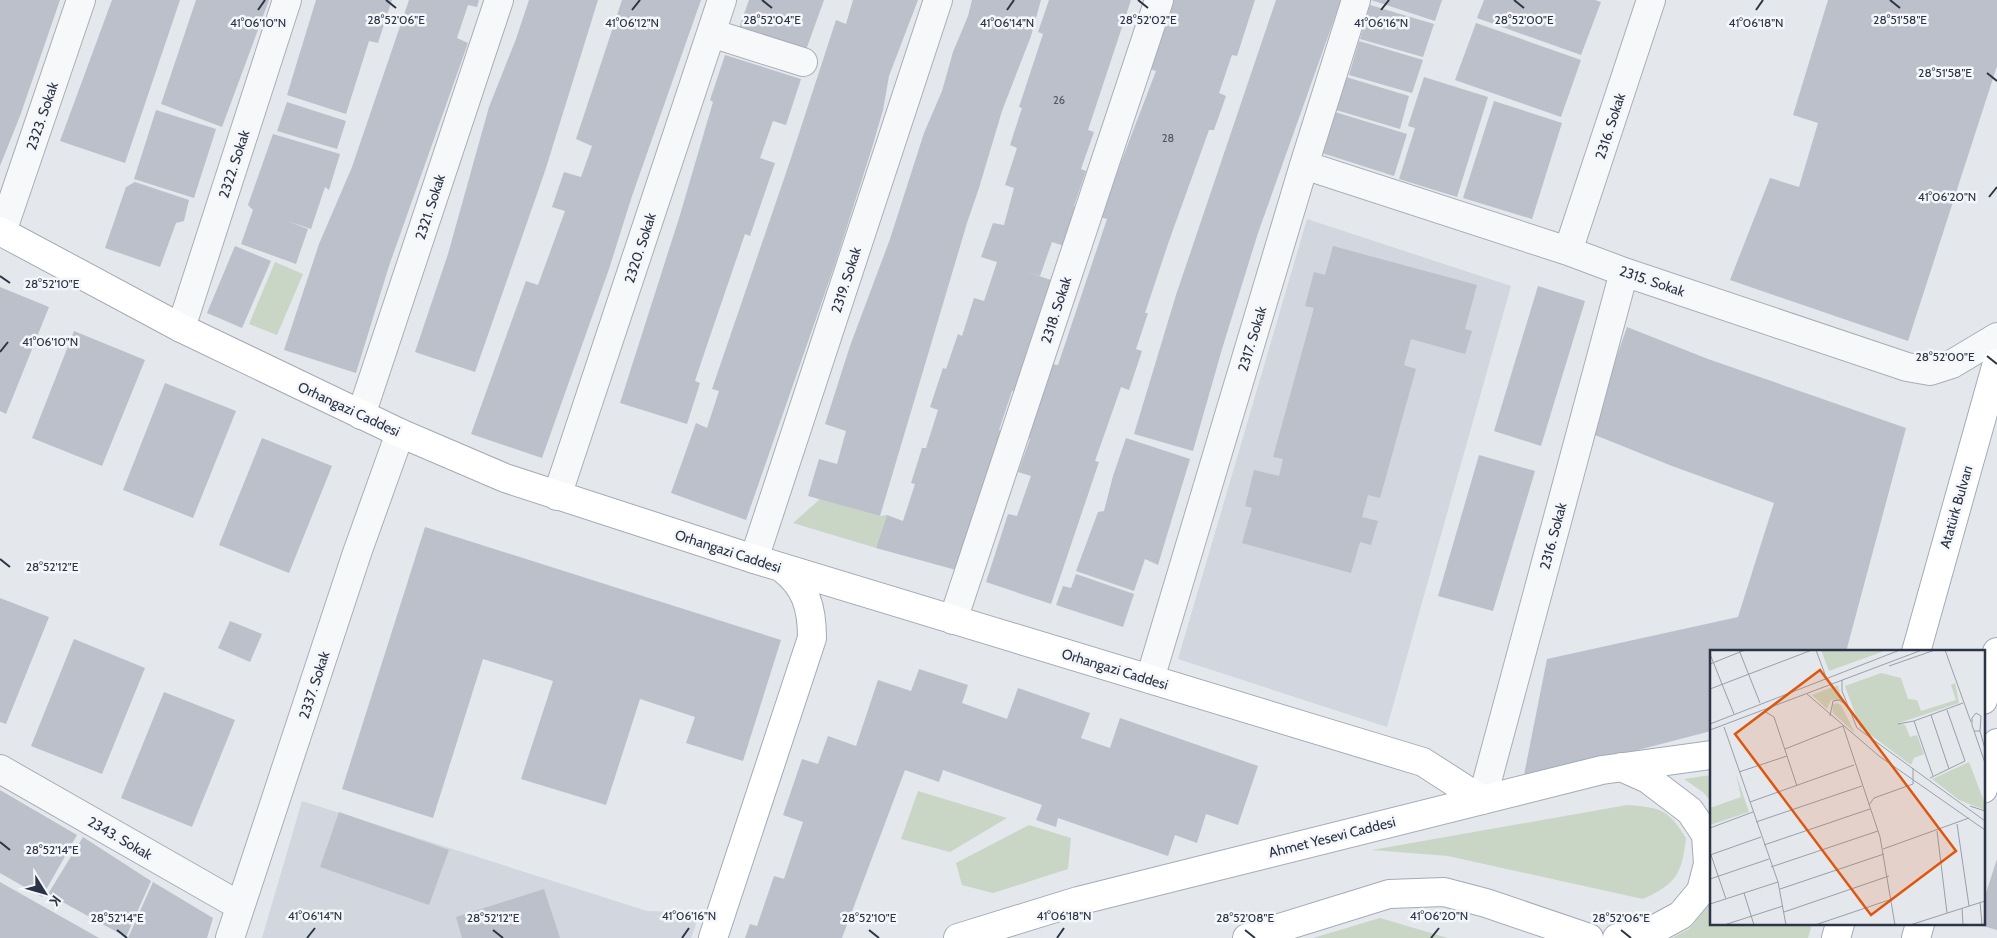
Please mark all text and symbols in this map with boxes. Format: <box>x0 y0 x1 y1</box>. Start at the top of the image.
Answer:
text: 28°52'06"E <box>367 12 425 27</box>
text: 28°52'04"E <box>743 12 801 27</box>
text: 28°52'02"E <box>1119 12 1177 27</box>
text: 28°52'00"E <box>1494 12 1554 27</box>
text: 28°51'58"E <box>1873 12 1927 27</box>
text: 41°06'10"N <box>230 15 286 30</box>
text: 41°06'12"N <box>605 15 659 30</box>
text: 41°06'14"N <box>980 15 1034 30</box>
text: 41°06'16"N <box>1354 15 1408 30</box>
text: 41°06'18"N <box>1728 15 1784 30</box>
text: 28°51'58"E <box>1918 65 1972 80</box>
street label: 2323. Sokak <box>22 79 62 152</box>
street label: 2316. Sokak <box>1591 90 1629 161</box>
house number: 26 <box>1053 93 1065 107</box>
street label: 2322. Sokak <box>215 127 254 200</box>
house number: 28 <box>1162 131 1174 145</box>
street label: 2321. Sokak <box>411 171 449 242</box>
text: 41°06'20"N <box>1918 189 1976 204</box>
street label: 2320. Sokak <box>620 210 660 285</box>
street label: 2319. Sokak <box>827 244 865 315</box>
street label: 2315. Sokak <box>1617 261 1688 301</box>
street label: 2318. Sokak <box>1037 274 1075 346</box>
text: 28°52'10"E <box>25 276 80 291</box>
street label: 2317. Sokak <box>1234 304 1271 374</box>
text: 41°06'10"N <box>22 334 78 349</box>
text: 28°52'00"E <box>1915 349 1975 364</box>
street label: Orhangazi Caddesi <box>295 378 403 441</box>
street label: Atatürk Bulvarı <box>1936 464 1976 550</box>
street label: 2316. Sokak <box>1535 500 1571 571</box>
street label: Orhangazi Caddesi <box>673 525 783 577</box>
text: 28°52'12"E <box>26 559 79 574</box>
street label: Orhangazi Caddesi <box>1060 644 1170 694</box>
street label: 2337. Sokak <box>295 648 334 721</box>
inset map <box>1710 650 1984 926</box>
street label: 2343. Sokak <box>84 812 156 864</box>
street label: Ahmet Yesevi Caddesi <box>1267 813 1397 861</box>
text: 28°52'14"E <box>25 842 79 857</box>
north arrow <box>20 868 70 918</box>
text: K <box>45 892 65 910</box>
text: 41°06'14"N <box>288 908 342 923</box>
text: 41°06'16"N <box>662 908 716 923</box>
text: 41°06'18"N <box>1036 908 1092 923</box>
text: 41°06'20"N <box>1410 908 1468 923</box>
text: 28°52'14"E <box>90 910 144 925</box>
text: 28°52'12"E <box>467 910 520 925</box>
text: 28°52'10"E <box>842 910 897 925</box>
text: 28°52'08"E <box>1216 910 1274 925</box>
text: 28°52'06"E <box>1592 910 1650 925</box>

